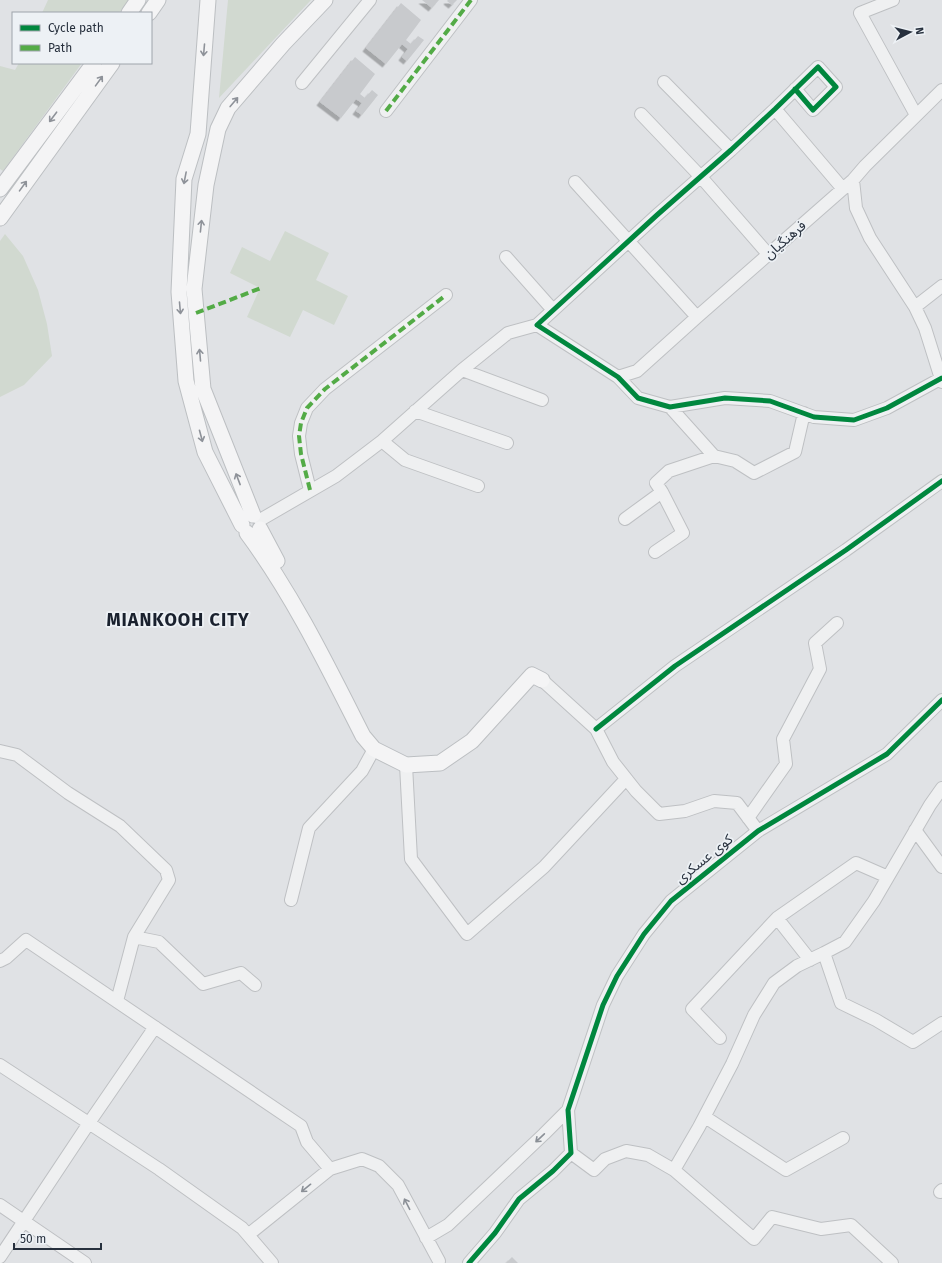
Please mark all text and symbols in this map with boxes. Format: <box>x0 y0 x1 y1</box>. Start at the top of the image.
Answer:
legend <box>12 12 152 64</box>
north arrow <box>890 12 930 52</box>
text: Cycle path <box>48 21 104 35</box>
text: N <box>913 26 926 35</box>
text: Path <box>48 41 72 55</box>
one-way arrow <box>201 43 208 56</box>
one-way arrow <box>95 76 103 87</box>
one-way arrow <box>229 97 239 107</box>
one-way arrow <box>49 111 58 122</box>
one-way arrow <box>181 171 189 184</box>
one-way arrow <box>19 181 27 192</box>
street label: فرهنگیان <box>761 217 809 263</box>
one-way arrow <box>197 220 205 233</box>
one-way arrow <box>176 301 184 314</box>
one-way arrow <box>196 349 204 362</box>
one-way arrow <box>198 429 205 442</box>
one-way arrow <box>233 473 241 485</box>
district label: MIANKOOH CITY <box>106 609 250 631</box>
street label: کوی عسکری <box>672 831 736 887</box>
one-way arrow <box>535 1133 545 1143</box>
one-way arrow <box>301 1184 312 1192</box>
one-way arrow <box>403 1198 411 1210</box>
scale bar <box>14 1225 101 1251</box>
text: 50 m <box>20 1232 46 1246</box>

